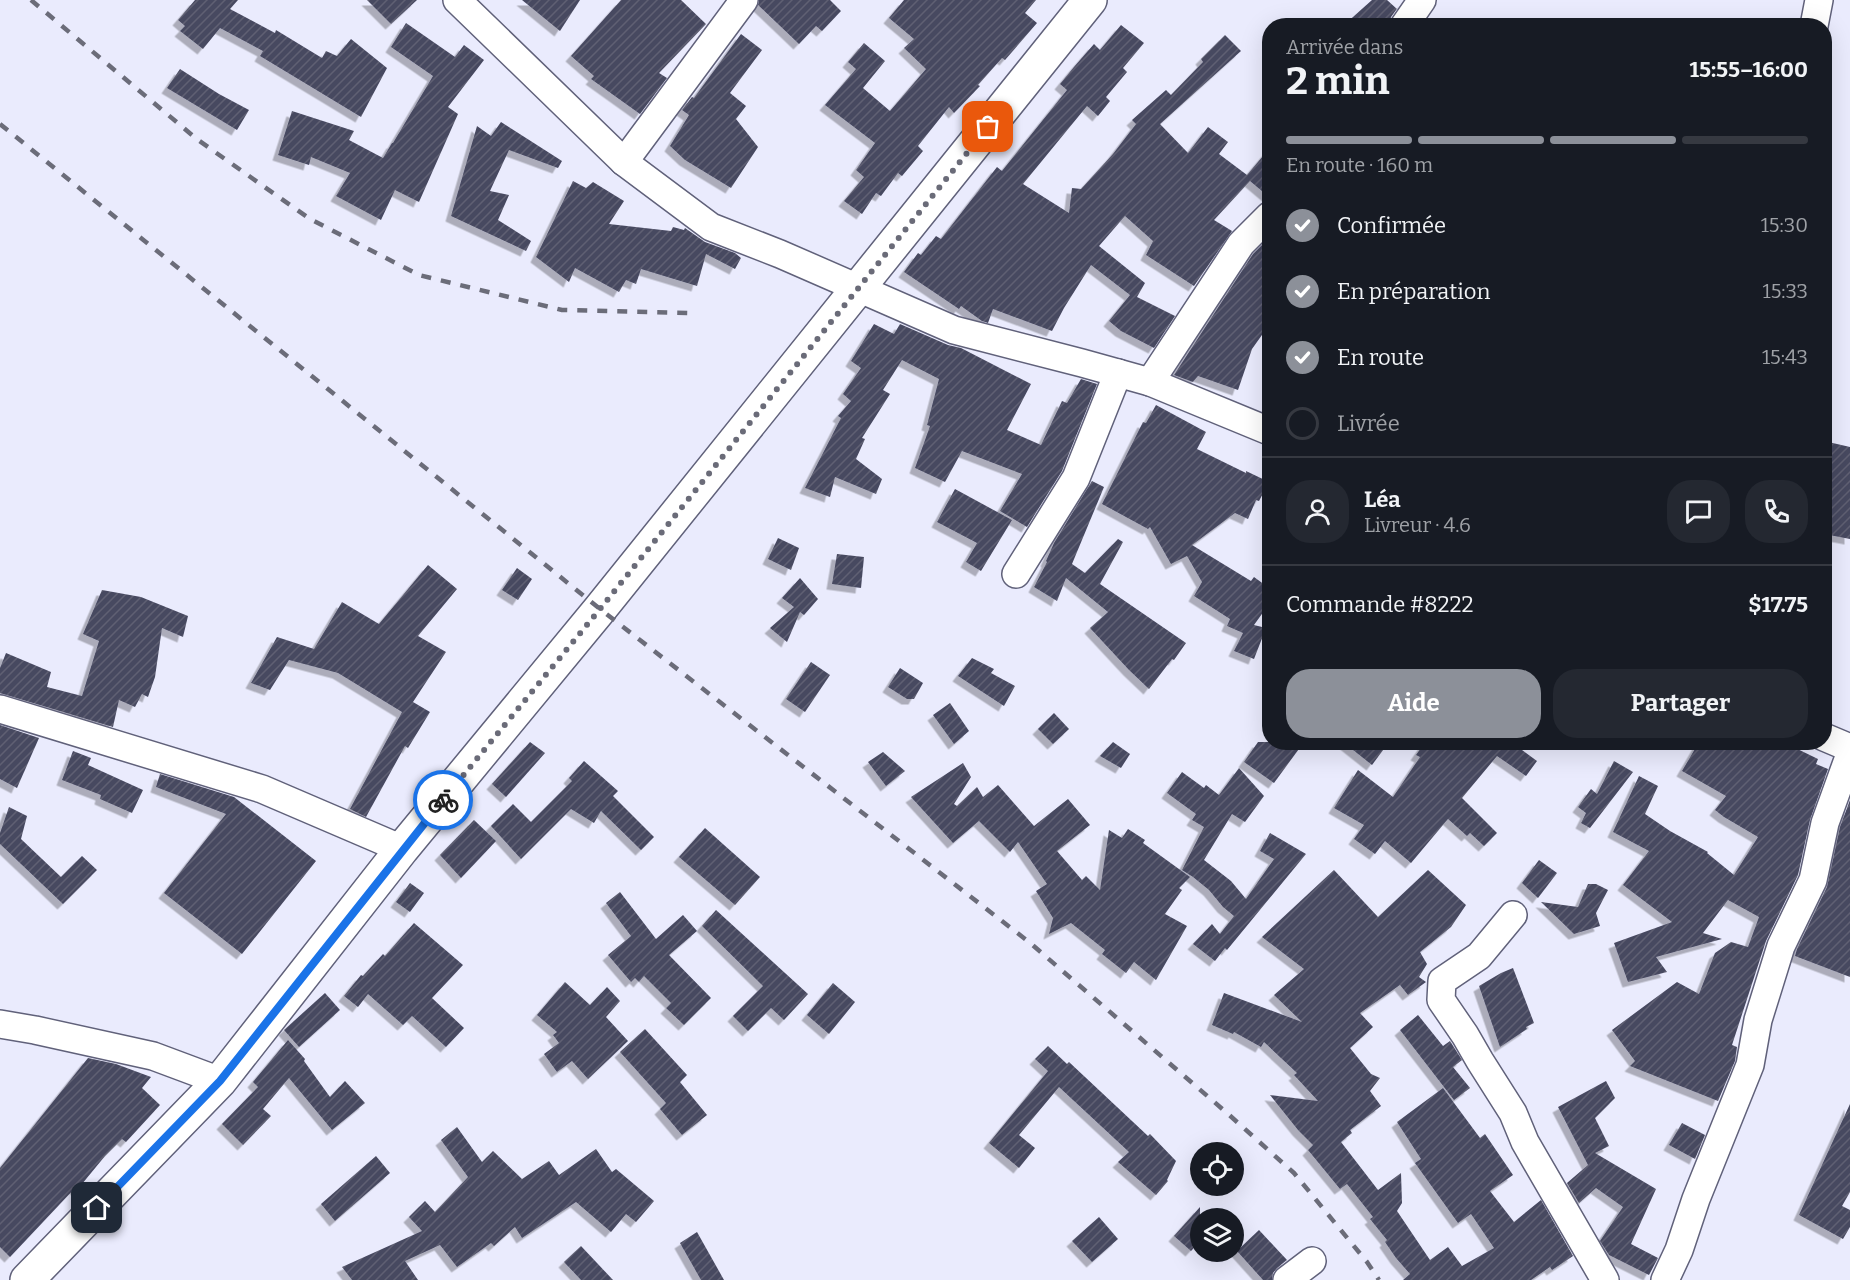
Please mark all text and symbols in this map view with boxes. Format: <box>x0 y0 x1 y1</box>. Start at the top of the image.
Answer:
text: Arrivée dans <box>1286 35 1403 59</box>
text: 15:55–16:00 <box>1689 56 1808 83</box>
text: 2 min <box>1286 58 1390 104</box>
pin <box>962 101 1013 152</box>
icon: bag <box>971 110 1004 143</box>
text: En route · 160 m <box>1286 153 1433 177</box>
icon: check <box>1286 209 1319 242</box>
text: Confirmée <box>1337 212 1446 239</box>
text: 15:30 <box>1761 213 1808 237</box>
icon: check <box>1286 275 1319 308</box>
text: En préparation <box>1337 278 1490 305</box>
text: 15:33 <box>1763 279 1808 303</box>
icon: check <box>1286 341 1319 374</box>
text: En route <box>1337 344 1424 371</box>
text: 15:43 <box>1762 345 1808 369</box>
text: Livrée <box>1337 410 1400 437</box>
button: person <box>1286 480 1349 543</box>
button: chat <box>1667 480 1730 543</box>
button: phone <box>1745 480 1808 543</box>
text: Léa <box>1364 486 1401 513</box>
text: Livreur · 4.6 <box>1364 513 1471 537</box>
text: Commande #8222 <box>1286 591 1474 618</box>
text: $17.75 <box>1748 591 1808 618</box>
button: Aide <box>1286 669 1541 738</box>
button: Partager <box>1553 669 1808 738</box>
courier <box>413 770 473 830</box>
icon: bike <box>427 784 460 817</box>
map controls <box>1190 1142 1244 1262</box>
button: locate <box>1190 1142 1244 1196</box>
pin <box>71 1182 122 1233</box>
icon: home <box>80 1191 113 1224</box>
button: layers <box>1190 1208 1244 1262</box>

